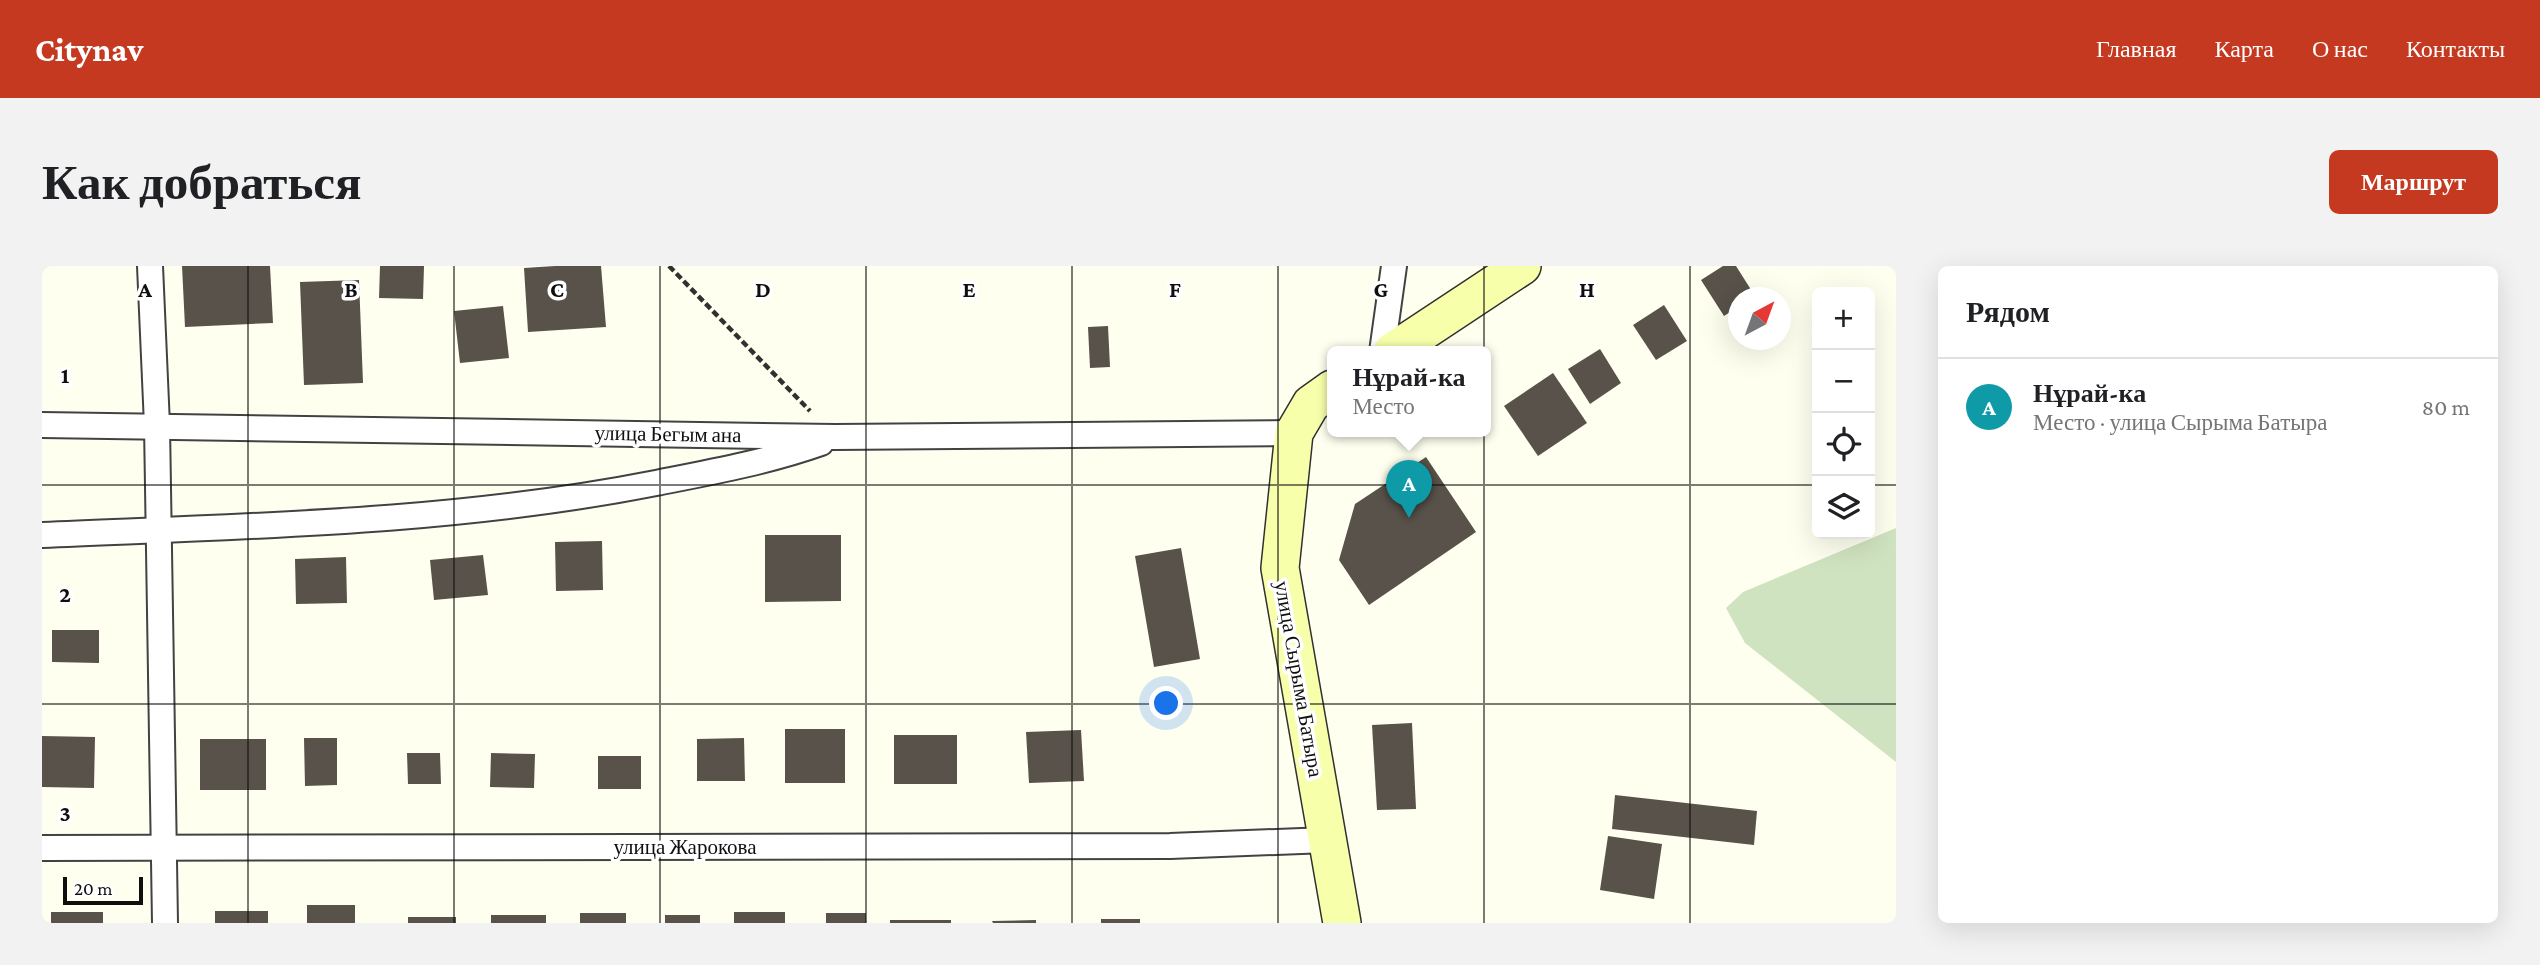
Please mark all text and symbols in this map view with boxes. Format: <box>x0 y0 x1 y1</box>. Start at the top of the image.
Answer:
text: Citynav <box>35 31 143 68</box>
text: Главная <box>2096 35 2177 62</box>
text: Карта <box>2215 35 2274 62</box>
text: О нас <box>2312 35 2368 62</box>
text: Контакты <box>2406 35 2505 62</box>
button: Маршрут <box>2329 150 2498 214</box>
text: Как добраться <box>42 155 362 210</box>
text: A <box>137 276 152 302</box>
text: B <box>344 276 358 302</box>
text: C <box>550 276 564 302</box>
text: D <box>755 276 771 302</box>
text: E <box>962 276 976 302</box>
text: F <box>1169 276 1181 302</box>
text: G <box>1374 276 1389 302</box>
text: H <box>1579 276 1595 302</box>
north arrow <box>1728 287 1791 350</box>
map controls <box>1812 287 1875 539</box>
button: + <box>1812 287 1875 350</box>
text: Рядом <box>1966 295 2050 328</box>
popup <box>1327 346 1491 437</box>
button: − <box>1812 350 1875 413</box>
text: 1 <box>61 362 70 388</box>
text: Нұрай-ка <box>1352 363 1466 392</box>
text: Нұрай-ка <box>2033 379 2146 408</box>
text: Место <box>1352 393 1415 419</box>
text: A <box>1982 394 1996 420</box>
text: 80 m <box>2422 394 2470 420</box>
text: Место · улица Сырыма Батыра <box>2033 409 2327 435</box>
button: locate <box>1812 413 1875 476</box>
street label: улица Бегым ана <box>594 421 742 447</box>
pin: A <box>1386 460 1432 518</box>
button: layers <box>1812 476 1875 539</box>
street label: улица Сырыма Батыра <box>1270 579 1328 780</box>
text: 2 <box>59 581 71 607</box>
your location <box>1149 686 1183 720</box>
text: 3 <box>59 800 71 826</box>
street label: улица Жарокова <box>613 835 757 859</box>
scale bar <box>63 874 144 906</box>
text: 20 m <box>74 878 113 899</box>

